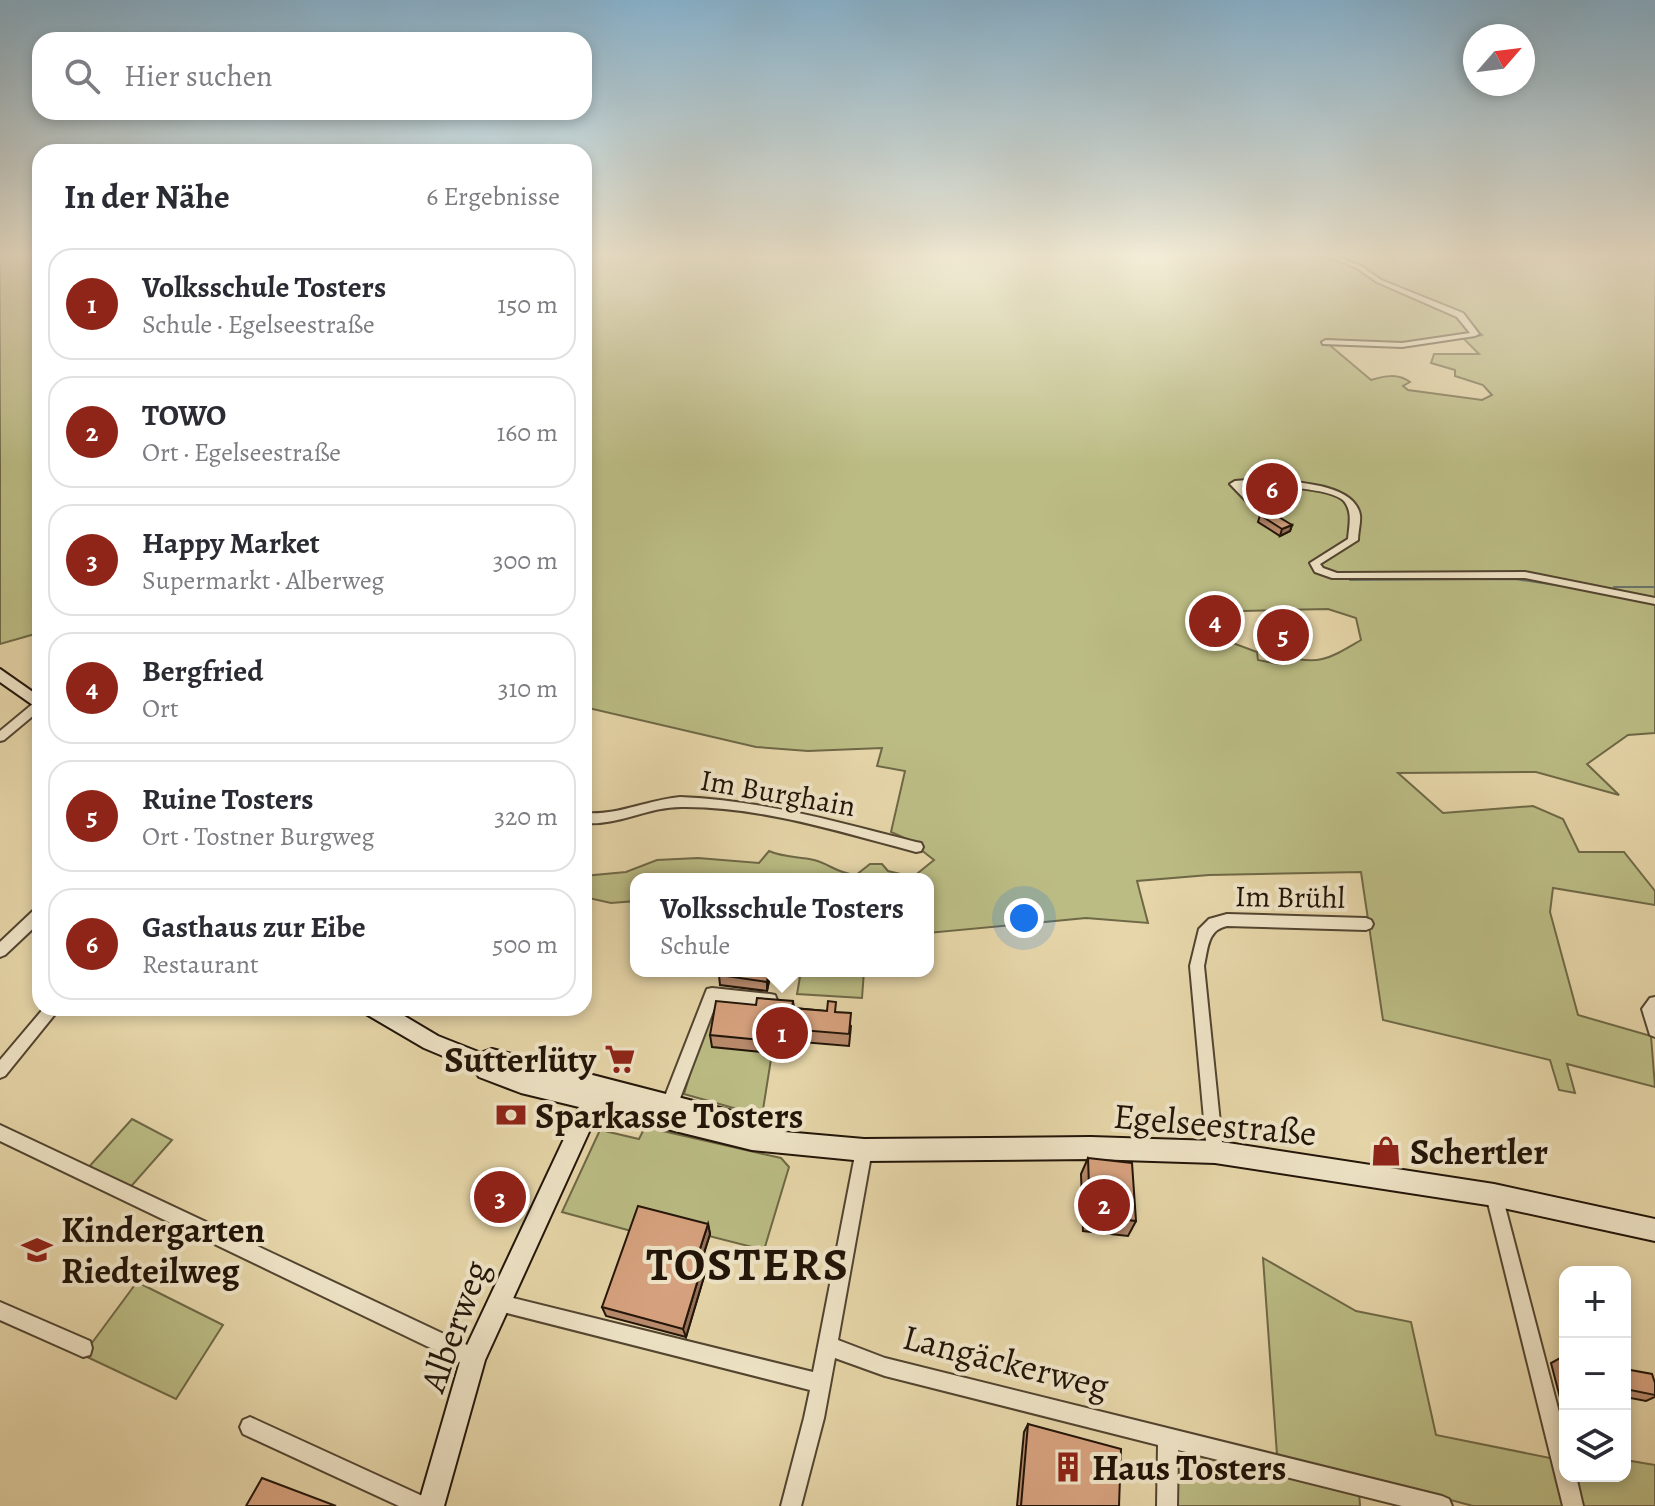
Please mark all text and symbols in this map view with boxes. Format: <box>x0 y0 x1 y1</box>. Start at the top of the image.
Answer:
north arrow <box>1463 24 1535 96</box>
search box <box>32 32 592 120</box>
icon: search <box>60 54 104 98</box>
text: Hier suchen <box>124 56 273 96</box>
text: In der Nähe <box>64 173 230 220</box>
text: 6 Ergebnisse <box>426 179 560 214</box>
text: Volksschule Tosters <box>142 267 386 307</box>
text: 1 <box>87 287 97 322</box>
text: 150 m <box>497 287 558 322</box>
text: Schule · Egelseestraße <box>142 307 375 342</box>
text: TOWO <box>142 395 226 435</box>
text: 2 <box>86 415 98 450</box>
text: 160 m <box>496 415 558 450</box>
text: Ort · Egelseestraße <box>142 435 341 470</box>
pin: 6 <box>1246 459 1298 519</box>
text: Happy Market <box>142 523 320 563</box>
text: 3 <box>86 543 98 578</box>
text: 300 m <box>493 543 558 578</box>
text: Supermarkt · Alberweg <box>142 563 384 598</box>
pin: 4 <box>1189 591 1241 651</box>
pin: 5 <box>1257 605 1309 665</box>
text: Bergfried <box>142 651 263 691</box>
text: 4 <box>86 671 98 706</box>
text: 310 m <box>498 671 558 706</box>
text: Ort <box>142 691 179 726</box>
street label: Im Burghain <box>697 760 859 826</box>
text: Ruine Tosters <box>142 779 314 819</box>
text: 5 <box>86 799 98 834</box>
text: 320 m <box>494 799 558 834</box>
text: Ort · Tostner Burgweg <box>142 819 375 854</box>
popup <box>630 873 934 977</box>
street label: Im Brühl <box>1235 876 1345 918</box>
text: Volksschule Tosters <box>660 888 904 928</box>
your location <box>1004 898 1044 938</box>
text: Gasthaus zur Eibe <box>142 907 366 947</box>
text: 6 <box>86 927 98 962</box>
text: 500 m <box>492 927 558 962</box>
text: Schule <box>660 928 730 963</box>
text: Restaurant <box>142 947 259 982</box>
pin: 1 <box>756 1003 808 1063</box>
place label: Sutterlüty <box>444 1035 597 1084</box>
supermarket icon: Sutterlüty <box>603 1042 637 1076</box>
place label: Sparkasse Tosters <box>535 1091 803 1140</box>
street label: Egelseestraße <box>1112 1091 1318 1157</box>
bank icon: Sparkasse Tosters <box>494 1098 528 1132</box>
place label: Schertler <box>1410 1127 1548 1176</box>
shop icon: Schertler <box>1369 1134 1403 1168</box>
pin: 3 <box>474 1167 526 1227</box>
pin: 2 <box>1078 1175 1130 1235</box>
place label: Kindergarten Riedteilweg <box>61 1205 265 1295</box>
school or university icon: Kindergarten Riedteilweg <box>20 1233 54 1267</box>
district label: TOSTERS <box>646 1233 850 1296</box>
street label: Alberweg <box>407 1254 500 1399</box>
map controls <box>1559 1266 1631 1482</box>
button: + <box>1559 1266 1631 1338</box>
street label: Langäckerweg <box>898 1312 1114 1410</box>
button: − <box>1559 1338 1631 1410</box>
button: layers <box>1559 1410 1631 1482</box>
place label: Haus Tosters <box>1092 1443 1286 1492</box>
building icon: Haus Tosters <box>1051 1450 1085 1484</box>

